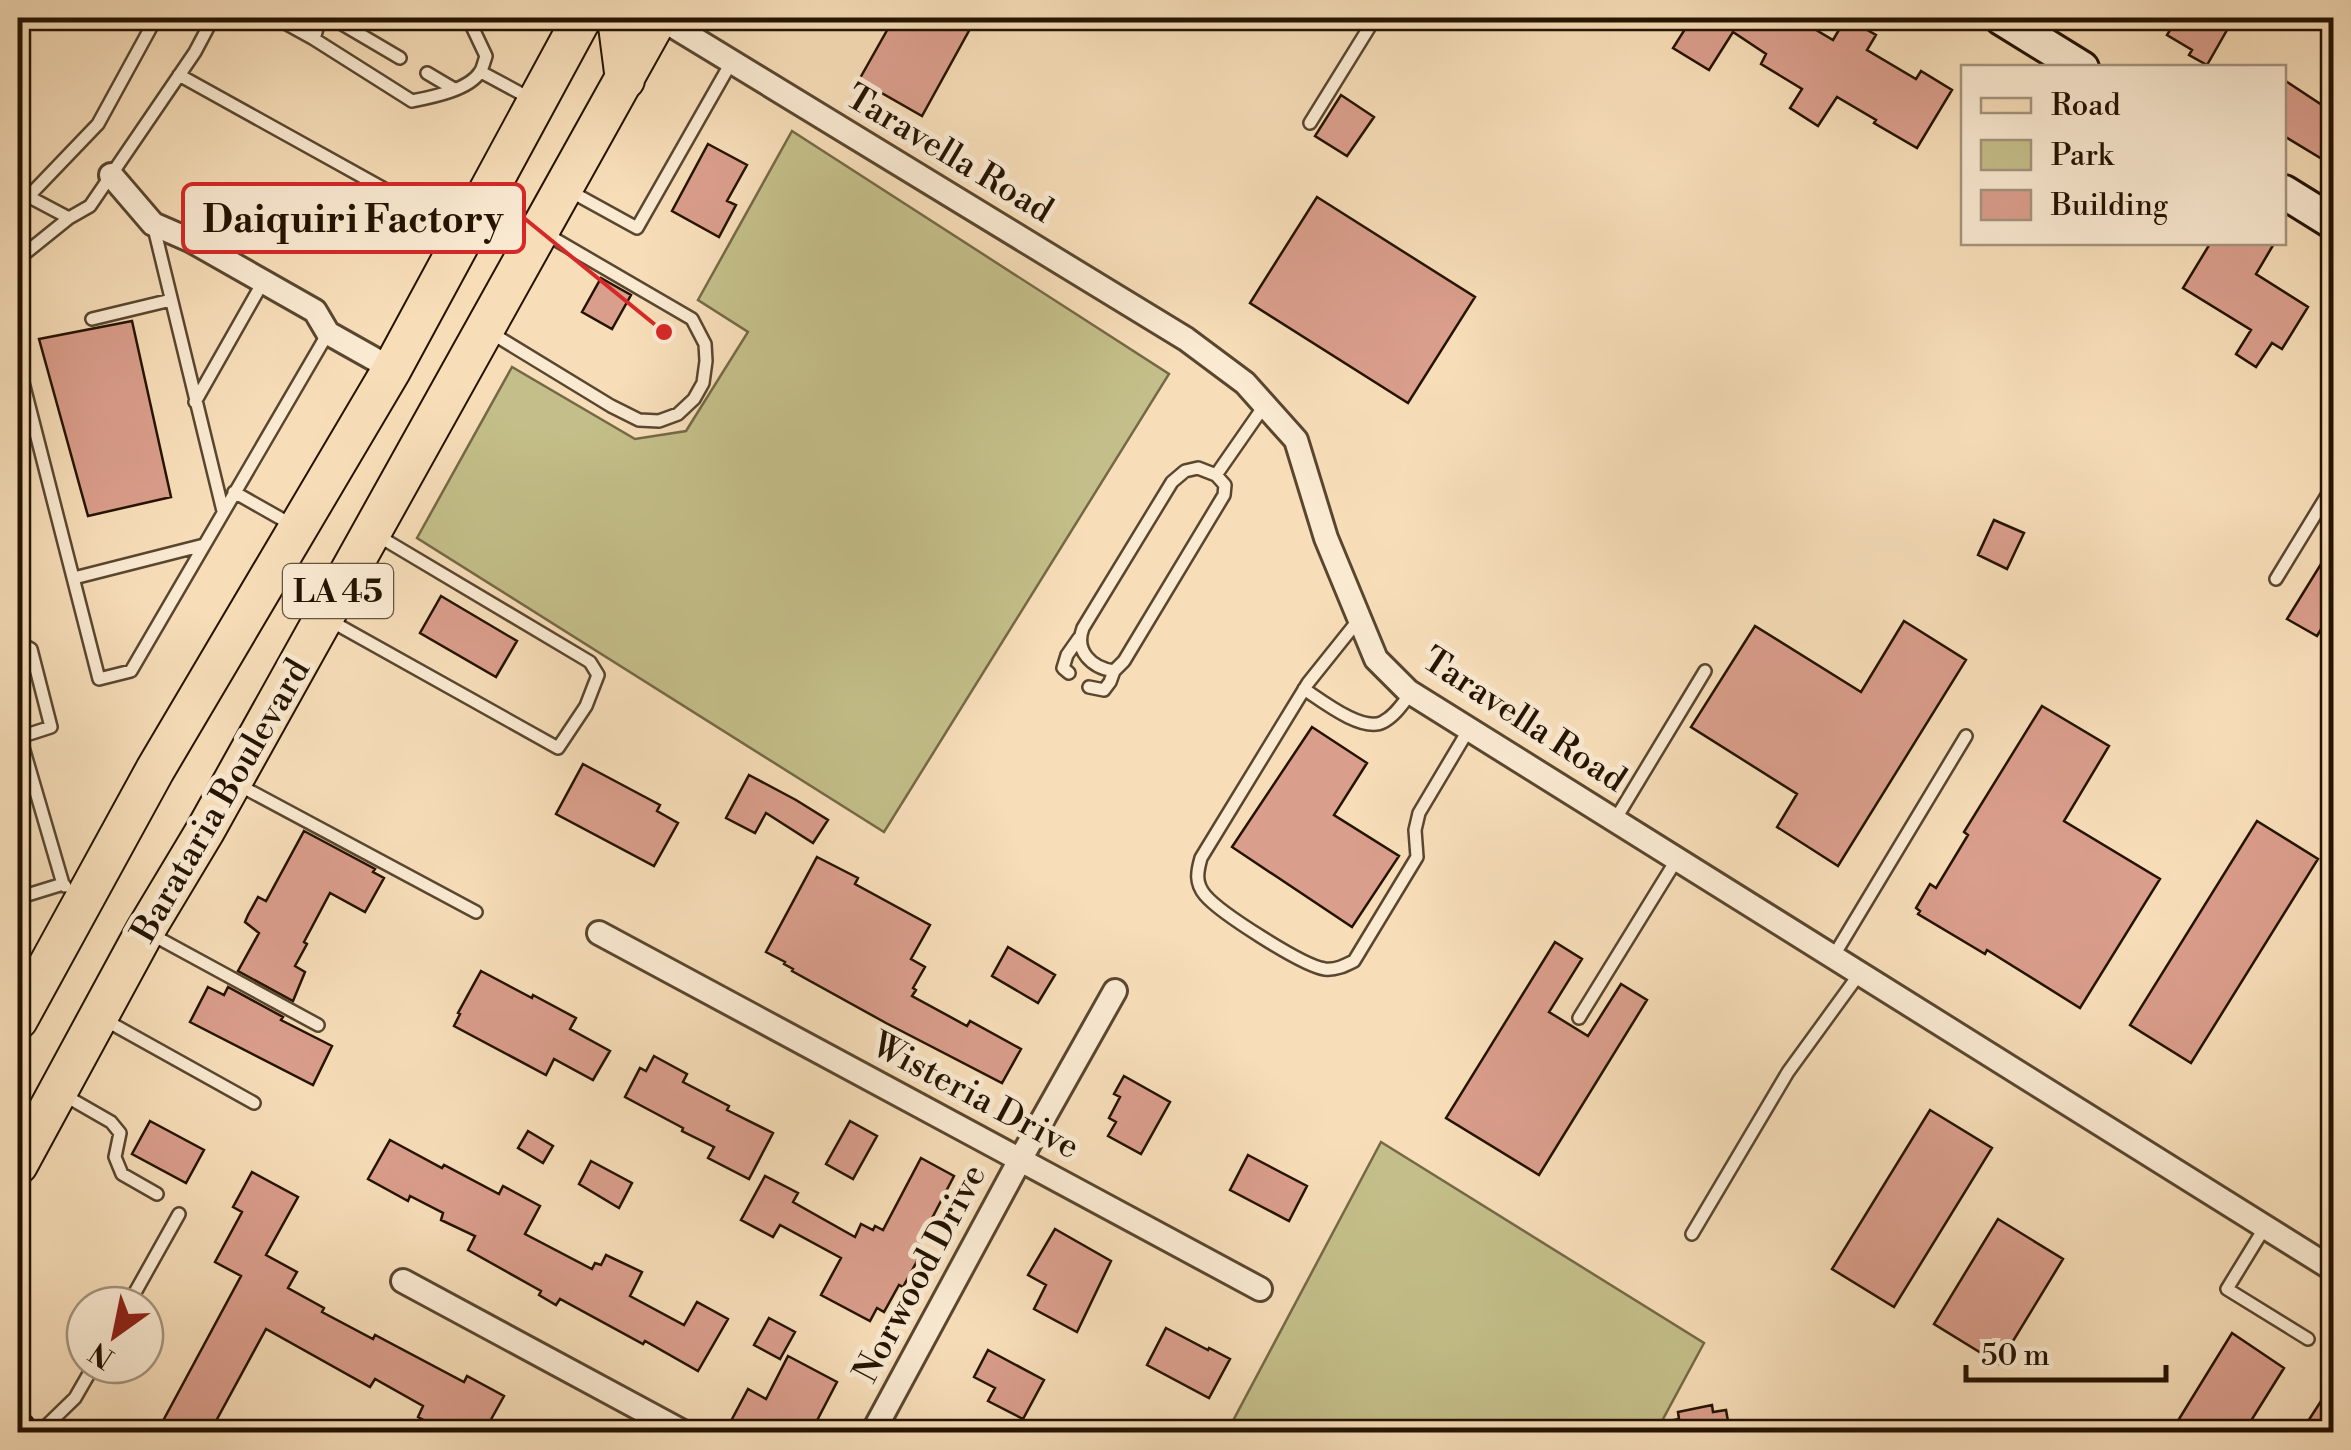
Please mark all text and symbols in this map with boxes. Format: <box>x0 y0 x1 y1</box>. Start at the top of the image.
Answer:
legend <box>1961 65 2286 245</box>
street label: Taravella Road <box>838 76 1061 233</box>
text: Road <box>2051 87 2121 125</box>
text: Park <box>2051 137 2115 175</box>
callout: Daiquiri Factory <box>183 184 524 252</box>
text: Building <box>2050 187 2169 225</box>
text: Daiquiri Factory <box>203 197 504 244</box>
road number: LA 45 <box>283 564 393 618</box>
street label: Taravella Road <box>1414 638 1634 802</box>
street label: Barataria Boulevard <box>122 651 320 951</box>
street label: Wisteria Drive <box>863 1023 1086 1169</box>
street label: Norwood Drive <box>845 1157 996 1390</box>
north arrow <box>65 1285 165 1385</box>
scale bar <box>1966 1320 2166 1382</box>
text: N <box>83 1334 121 1375</box>
text: 50 m <box>1981 1337 2050 1375</box>

